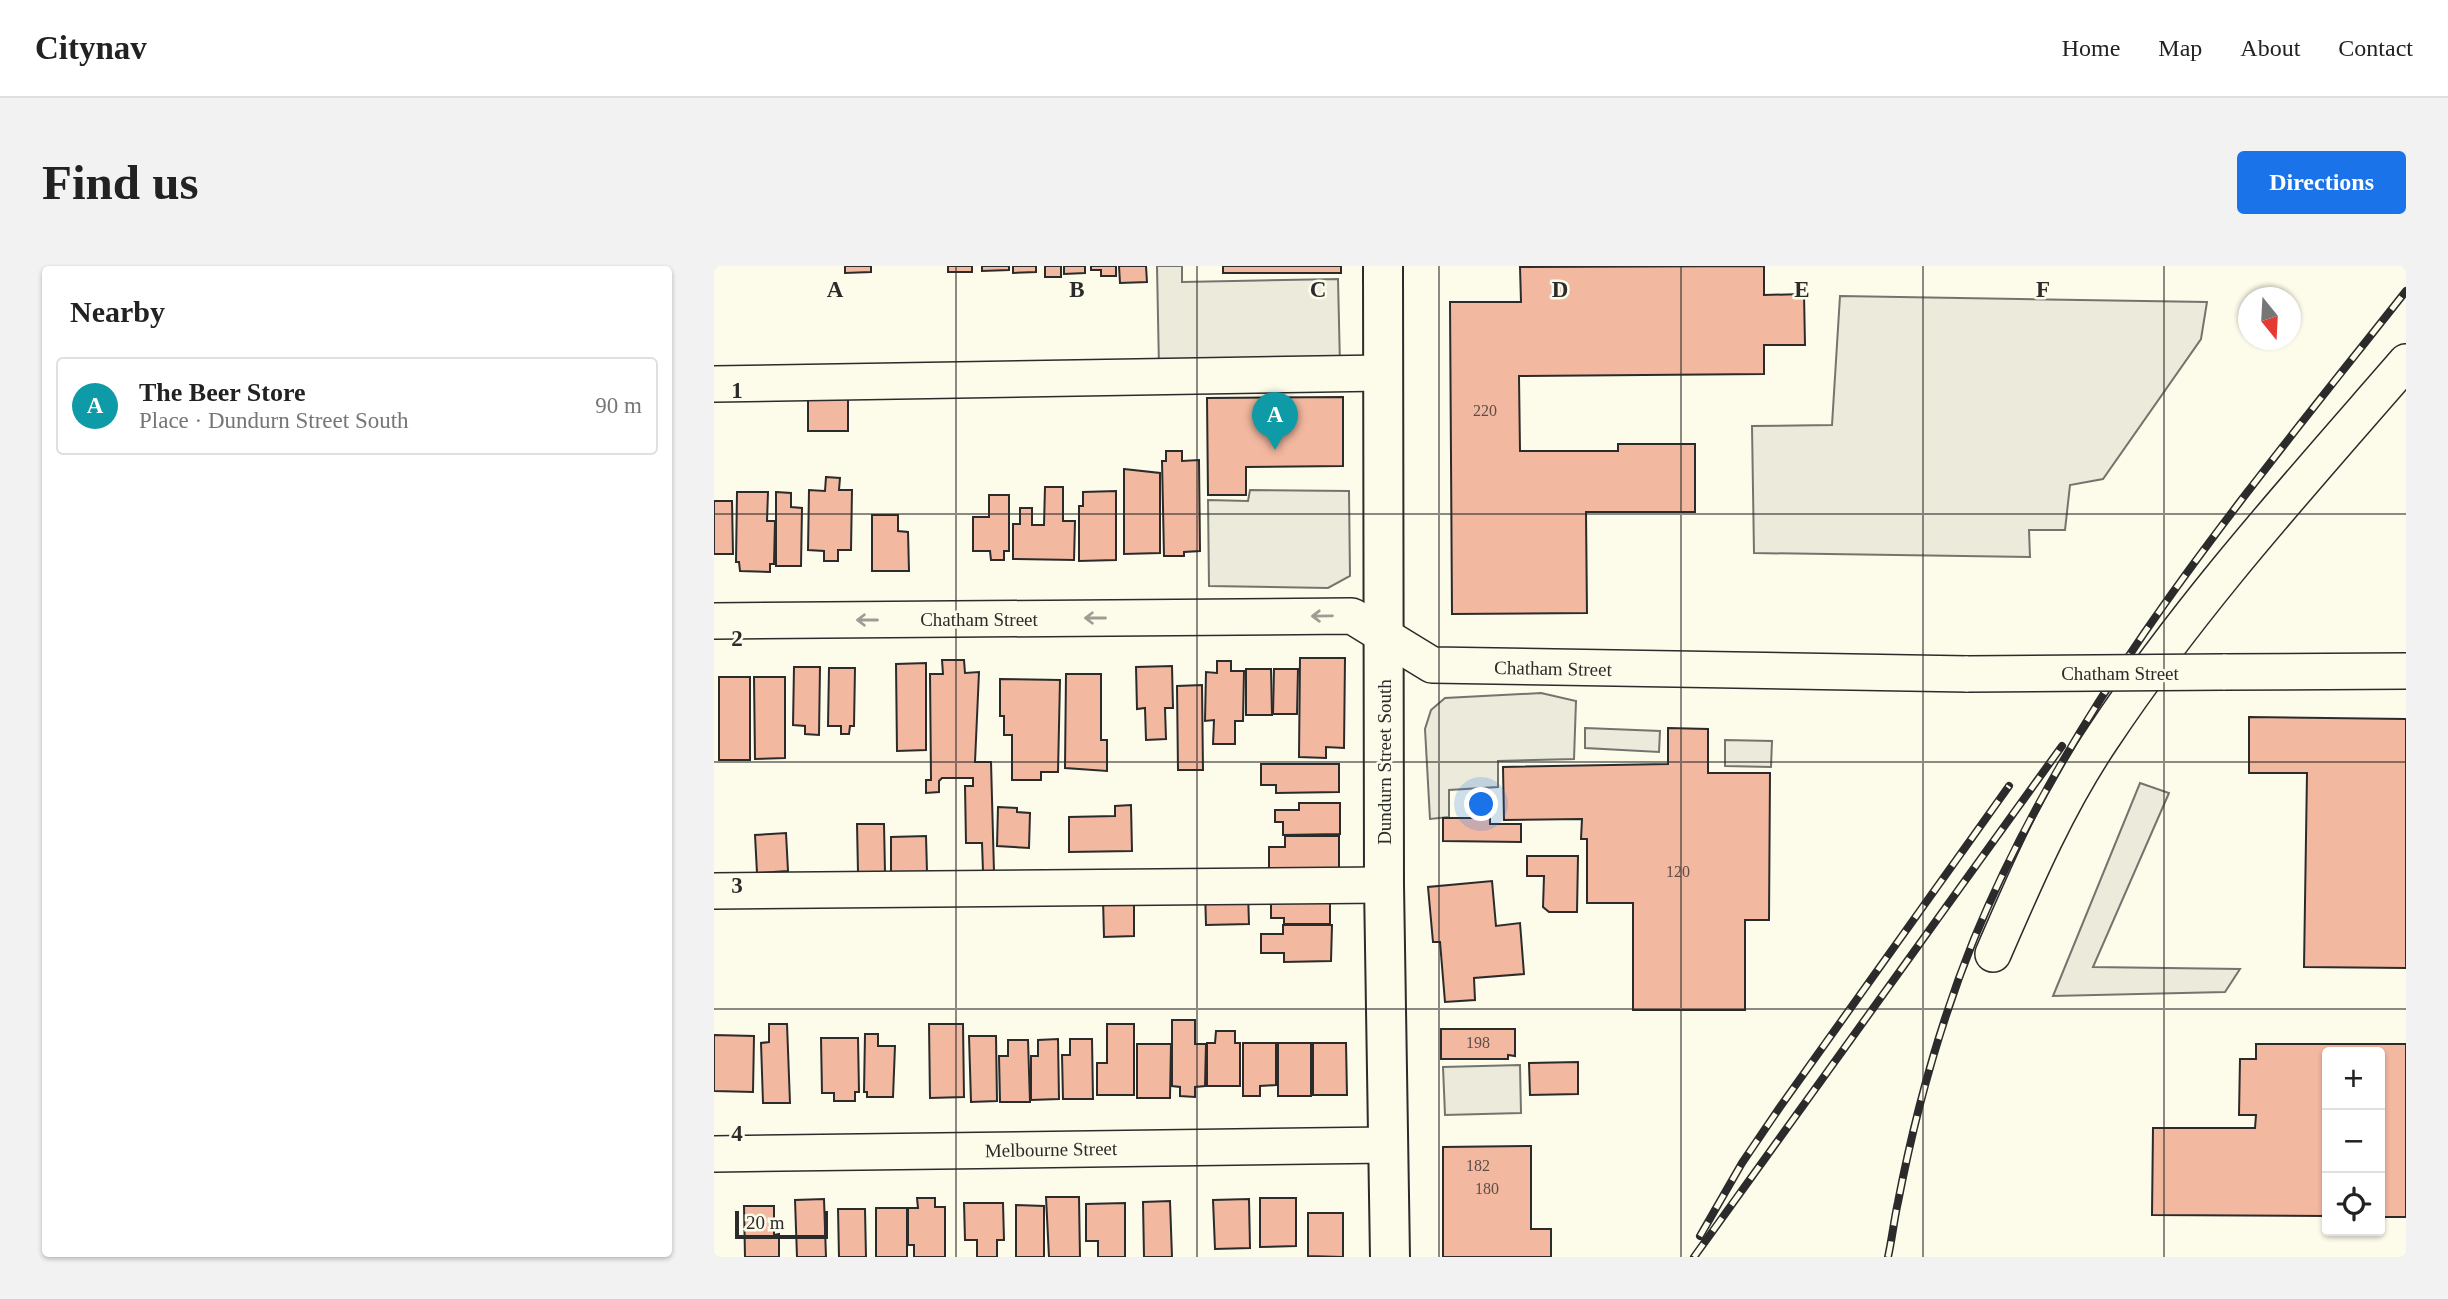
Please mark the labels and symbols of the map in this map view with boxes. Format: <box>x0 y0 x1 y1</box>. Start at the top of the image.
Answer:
text: A <box>827 277 844 302</box>
text: B <box>1069 277 1085 302</box>
text: C <box>1310 277 1326 302</box>
text: D <box>1552 277 1568 302</box>
text: E <box>1794 277 1810 302</box>
text: F <box>2036 277 2050 302</box>
north arrow <box>2238 287 2301 350</box>
text: 1 <box>731 378 743 403</box>
pin: A <box>1252 392 1298 450</box>
house number: 220 <box>1473 402 1497 419</box>
street label: Chatham Street <box>920 609 1039 630</box>
one-way arrow <box>1311 609 1334 623</box>
one-way arrow <box>1083 611 1106 625</box>
one-way arrow <box>856 613 879 627</box>
text: 2 <box>731 626 743 651</box>
street label: Chatham Street <box>1494 657 1613 680</box>
street label: Chatham Street <box>2061 663 2180 684</box>
street label: Dundurn Street South <box>1374 679 1395 845</box>
your location <box>1464 787 1498 821</box>
house number: 120 <box>1666 863 1690 880</box>
text: 3 <box>731 873 743 898</box>
house number: 198 <box>1466 1034 1490 1051</box>
text: 4 <box>731 1121 743 1146</box>
street label: Melbourne Street <box>985 1138 1118 1161</box>
house number: 182 <box>1466 1157 1490 1174</box>
house number: 180 <box>1475 1180 1499 1197</box>
scale bar <box>735 1208 828 1240</box>

